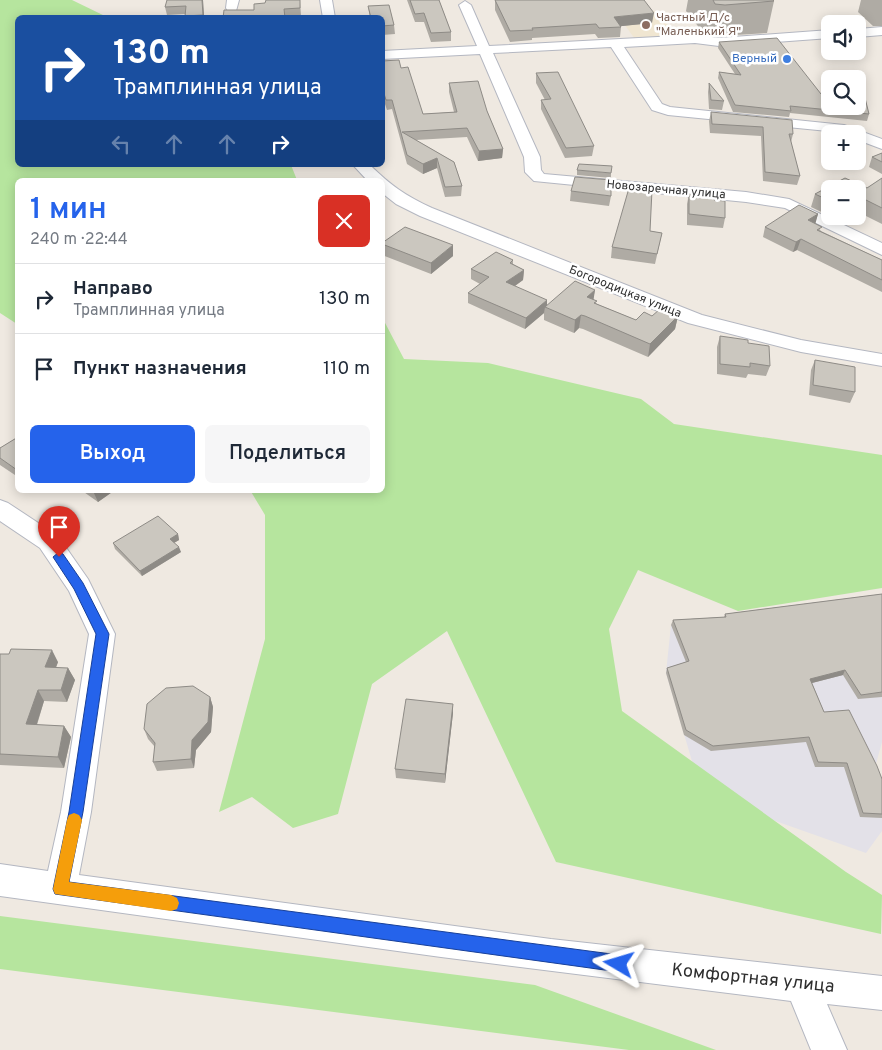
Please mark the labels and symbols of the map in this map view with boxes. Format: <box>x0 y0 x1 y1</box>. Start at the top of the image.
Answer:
place label: Частный Д/с "Маленький Я" <box>656 10 741 40</box>
marker: Частный Д/с "Маленький Я" <box>640 19 652 31</box>
place label: Верный <box>732 51 777 67</box>
marker: Верный <box>781 53 793 65</box>
street label: Новозаречная улица <box>606 177 726 203</box>
street label: Богородицкая улица <box>566 262 684 322</box>
pin <box>38 506 80 557</box>
position arrow <box>592 937 644 989</box>
street label: Комфортная улица <box>670 959 836 999</box>

